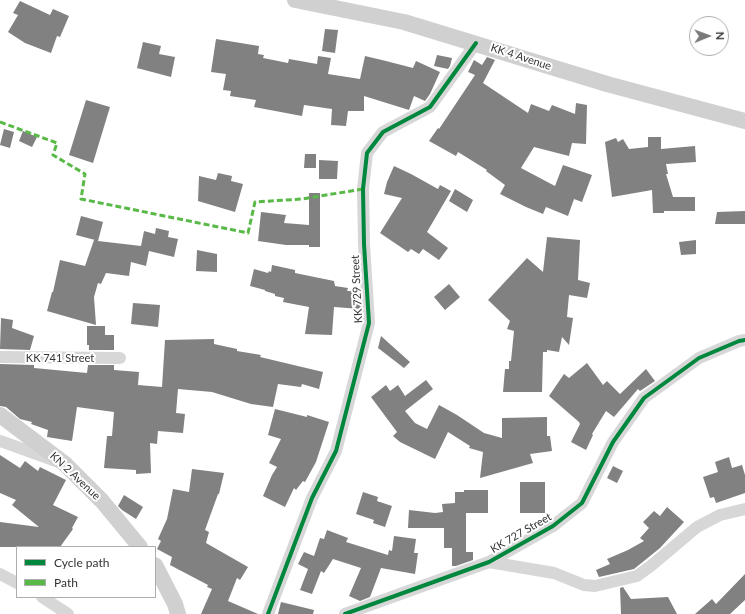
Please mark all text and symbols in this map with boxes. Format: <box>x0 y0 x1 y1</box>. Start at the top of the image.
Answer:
north arrow <box>689 16 729 56</box>
text: N <box>714 31 727 40</box>
street label: KK 4 Avenue <box>489 41 553 73</box>
street label: KK 729 Street <box>349 255 365 323</box>
street label: KK 741 Street <box>26 351 94 365</box>
street label: KN 2 Avenue <box>47 449 103 503</box>
street label: KK 727 Street <box>488 510 554 556</box>
legend <box>16 546 156 598</box>
text: Cycle path <box>54 555 109 570</box>
text: Path <box>54 575 78 590</box>

